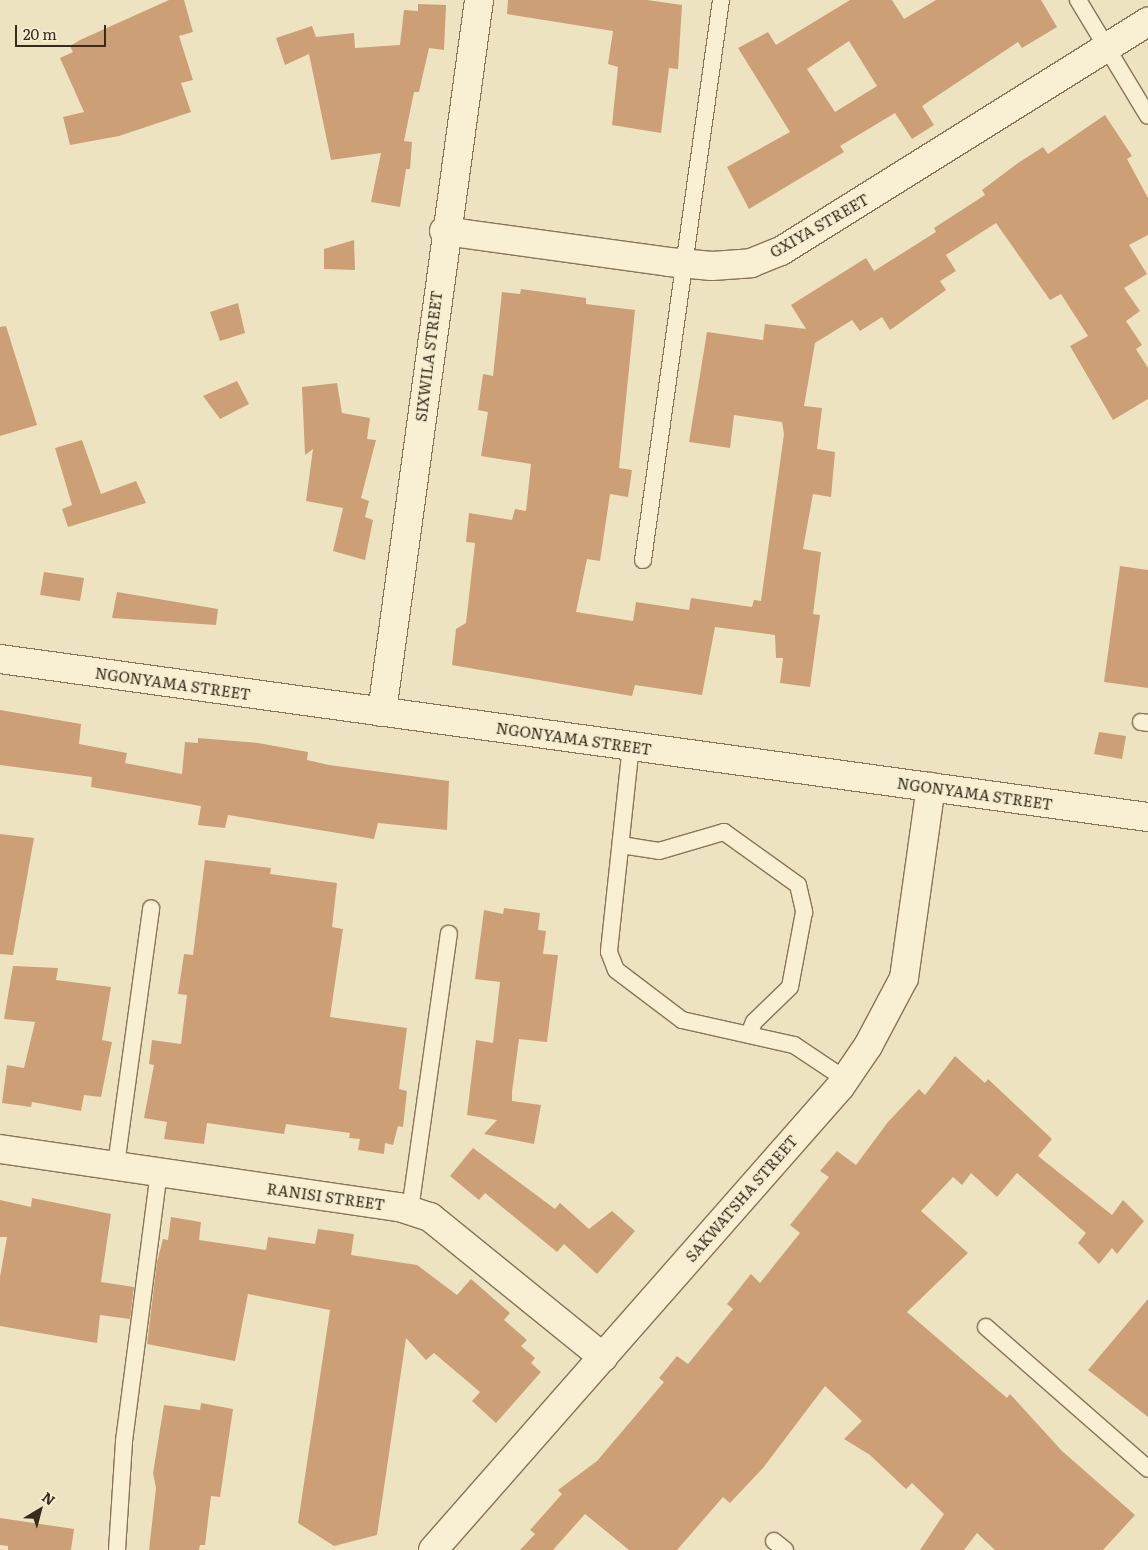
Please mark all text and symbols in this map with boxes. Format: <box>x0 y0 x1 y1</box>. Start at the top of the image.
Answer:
scale bar <box>18 15 109 47</box>
text: 20 m <box>23 22 57 45</box>
street label: GXIYA STREET <box>766 189 872 261</box>
street label: SIXWILA STREET <box>411 289 445 423</box>
street label: NGONYAMA STREET <box>94 663 252 703</box>
street label: NGONYAMA STREET <box>495 718 653 758</box>
street label: NGONYAMA STREET <box>896 773 1054 813</box>
street label: SAKWATSHA STREET <box>681 1131 801 1265</box>
street label: RANISI STREET <box>266 1179 386 1213</box>
north arrow <box>15 1485 65 1535</box>
text: N <box>38 1486 60 1510</box>

